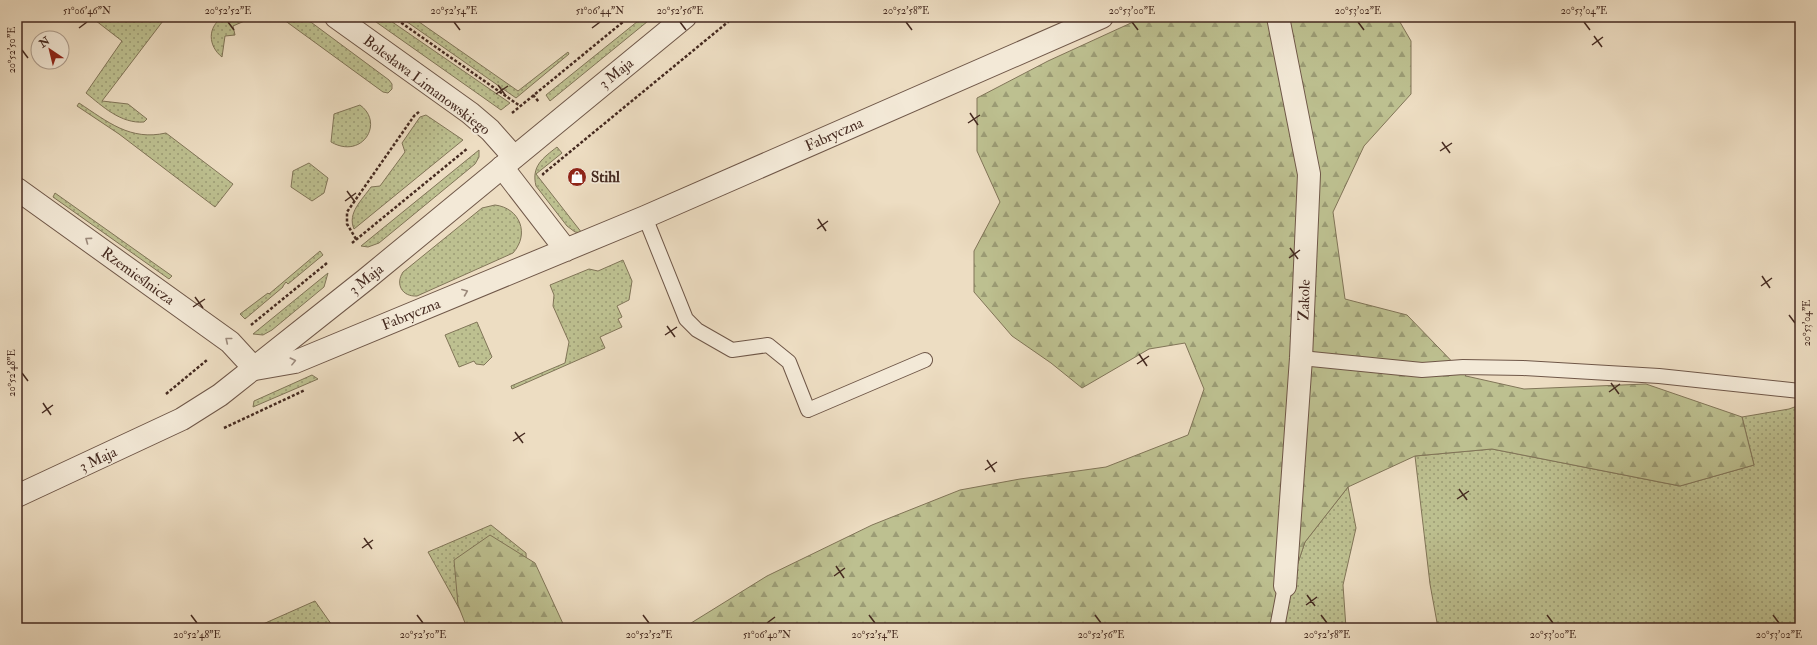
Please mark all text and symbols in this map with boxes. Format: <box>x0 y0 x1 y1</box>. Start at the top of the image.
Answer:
text: 51°06'46"N <box>63 5 111 17</box>
text: 20°52'52"E <box>205 5 251 17</box>
text: 20°52'54"E <box>431 5 477 17</box>
text: 51°06'44"N <box>576 5 624 17</box>
text: 20°52'56"E <box>657 5 703 17</box>
text: 20°52'58"E <box>883 5 929 17</box>
text: 20°53'00"E <box>1109 5 1155 17</box>
text: 20°53'02"E <box>1335 5 1381 17</box>
text: 20°53'04"E <box>1561 5 1607 17</box>
text: 20°52'50"E <box>6 27 18 73</box>
north arrow <box>30 30 70 70</box>
street label: Bolesława Limanowskiego <box>359 31 494 139</box>
text: N <box>36 33 53 51</box>
street label: 3 Maja <box>595 53 638 93</box>
street label: Fabryczna <box>802 113 867 156</box>
shop icon: Stihl <box>566 166 588 188</box>
place label: Stihl <box>591 168 620 187</box>
one-way arrow <box>85 237 92 245</box>
street label: Rzemieślnicza <box>97 243 179 310</box>
street label: 3 Maja <box>345 259 388 299</box>
street label: Zakole <box>1294 279 1315 321</box>
one-way arrow <box>462 288 469 296</box>
street label: Fabryczna <box>379 294 444 335</box>
text: 20°53'04"E <box>1801 300 1813 346</box>
one-way arrow <box>225 338 232 345</box>
text: 20°52'48"E <box>6 349 18 397</box>
one-way arrow <box>290 358 296 366</box>
street label: 3 Maja <box>76 442 121 476</box>
text: 20°52'48"E <box>173 629 221 641</box>
text: 20°52'50"E <box>400 629 446 641</box>
text: 20°52'52"E <box>626 629 672 641</box>
text: 51°06'40"N <box>743 629 791 641</box>
text: 20°52'54"E <box>852 629 898 641</box>
text: 20°52'56"E <box>1078 629 1124 641</box>
text: 20°52'58"E <box>1304 629 1350 641</box>
text: 20°53'00"E <box>1530 629 1576 641</box>
text: 20°53'02"E <box>1756 629 1802 641</box>

